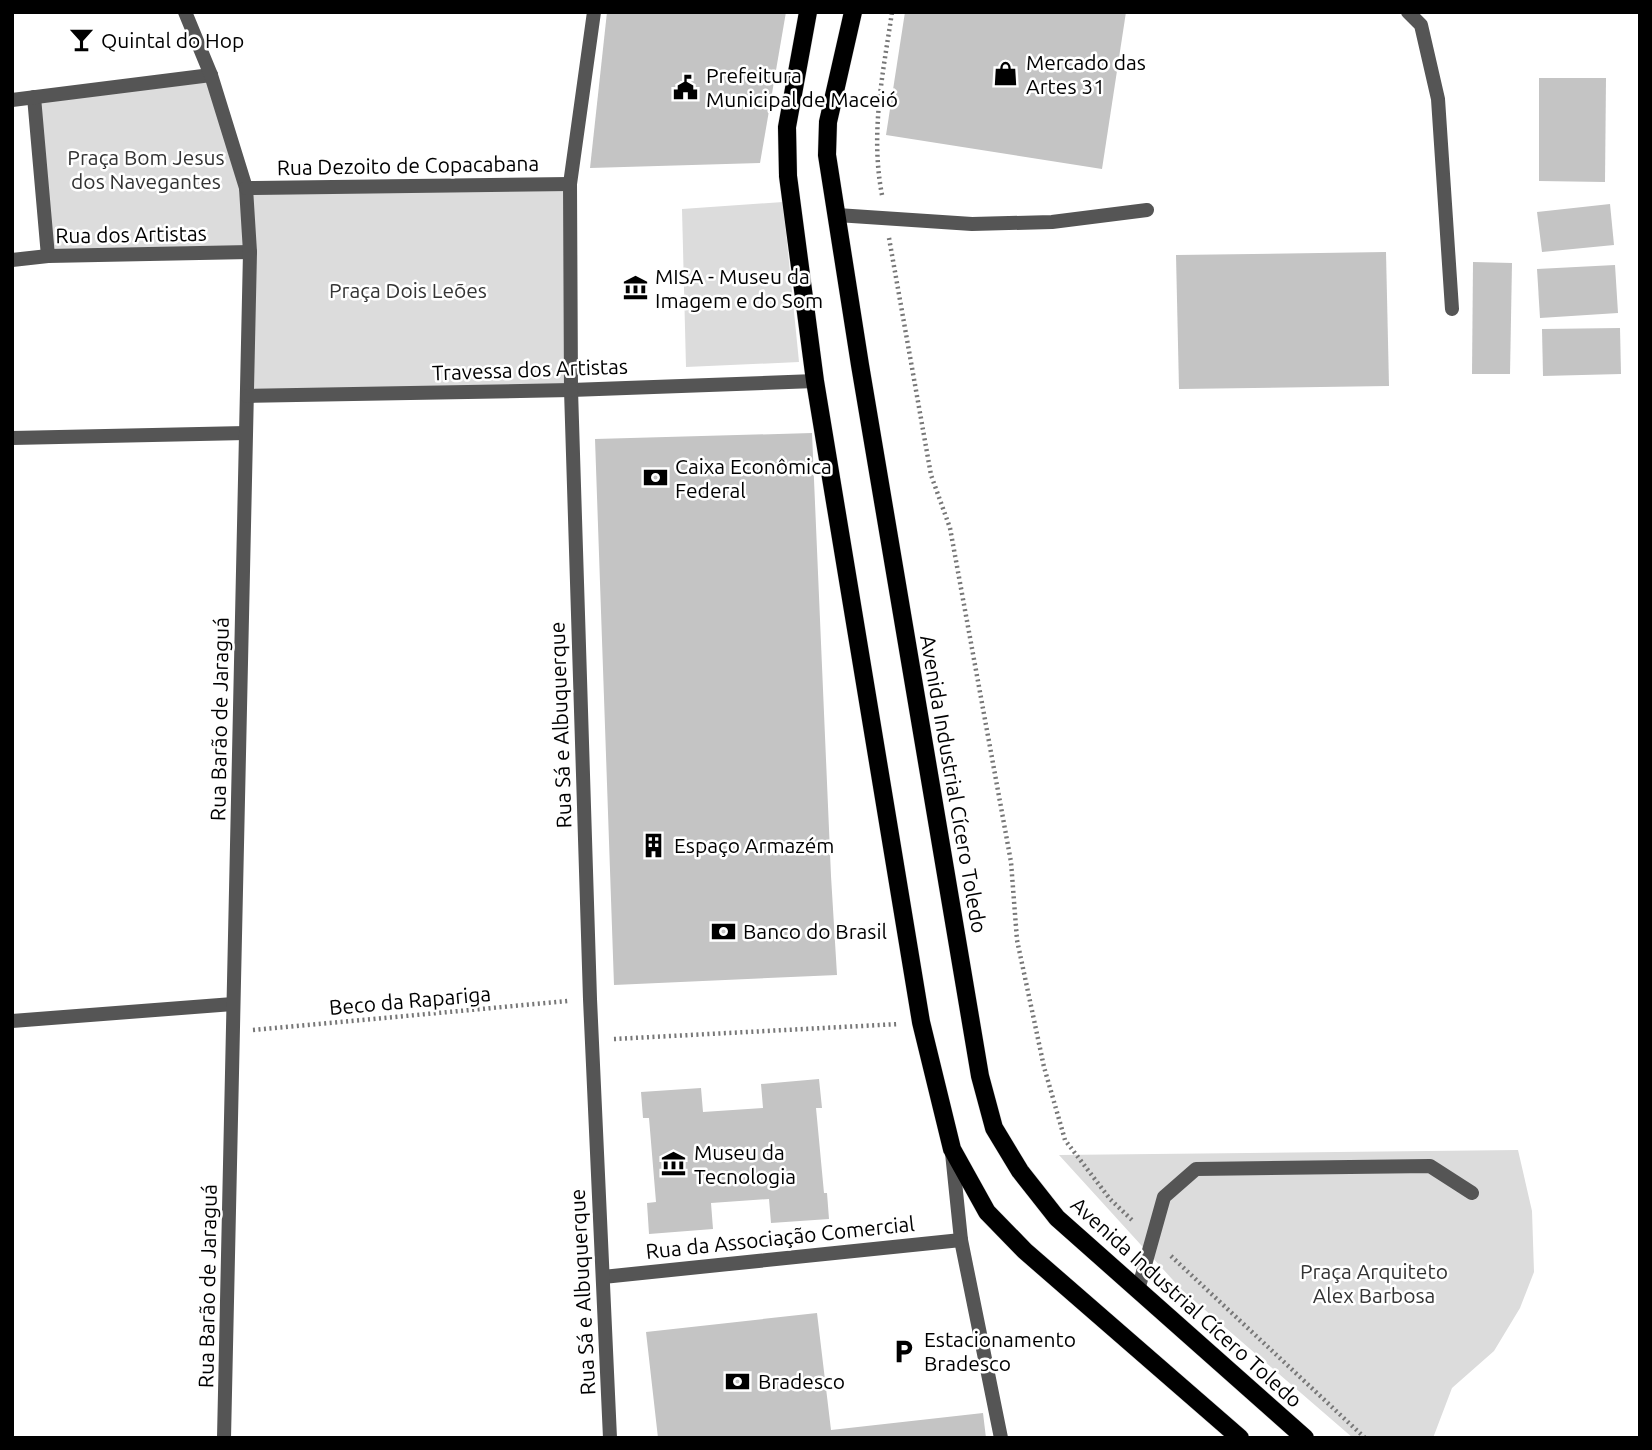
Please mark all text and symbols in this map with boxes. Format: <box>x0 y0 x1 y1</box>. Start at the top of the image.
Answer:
bar icon: Quintal do Hop <box>67 26 95 54</box>
place label: Quintal do Hop <box>101 28 244 52</box>
place label: Mercado das Artes 31 <box>1026 50 1146 98</box>
shop icon: Mercado das Artes 31 <box>992 60 1020 88</box>
place label: Prefeitura Municipal de Maceió <box>706 63 898 111</box>
public building icon: Prefeitura Municipal de Maceió <box>672 73 700 101</box>
park label: Praça Bom Jesus dos Navegantes <box>67 145 225 193</box>
street label: Rua Dezoito de Copacabana <box>277 151 539 179</box>
street label: Rua dos Artistas <box>55 221 207 247</box>
place label: MISA - Museu da Imagem e do Som <box>655 264 823 312</box>
museum icon: MISA - Museu da Imagem e do Som <box>621 274 649 302</box>
park label: Praça Dois Leões <box>329 278 487 302</box>
street label: Travessa dos Artistas <box>432 354 628 384</box>
place label: Caixa Econômica Federal <box>675 454 832 502</box>
bank icon: Caixa Econômica Federal <box>641 464 669 492</box>
street label: Rua Barão de Jaraguá <box>205 617 233 821</box>
street label: Rua Sá e Albuquerque <box>544 621 576 829</box>
street label: Avenida Industrial Cícero Toledo <box>916 633 992 935</box>
building icon: Espaço Armazém <box>640 831 668 859</box>
place label: Espaço Armazém <box>674 833 834 857</box>
bank icon: Banco do Brasil <box>709 917 737 945</box>
place label: Banco do Brasil <box>743 919 887 943</box>
street label: Beco da Rapariga <box>328 981 492 1019</box>
place label: Museu da Tecnologia <box>694 1140 796 1188</box>
museum icon: Museu da Tecnologia <box>660 1150 688 1178</box>
street label: Rua Barão de Jaraguá <box>193 1184 221 1388</box>
street label: Rua Sá e Albuquerque <box>565 1188 599 1396</box>
street label: Avenida Industrial Cícero Toledo <box>1067 1192 1307 1412</box>
street label: Rua da Associação Comercial <box>644 1211 916 1263</box>
park label: Praça Arquiteto Alex Barbosa <box>1300 1259 1448 1307</box>
place label: Estacionamento Bradesco <box>924 1327 1076 1375</box>
parking icon: Estacionamento Bradesco <box>890 1337 918 1365</box>
bank icon: Bradesco <box>724 1367 752 1395</box>
place label: Bradesco <box>758 1369 845 1393</box>

